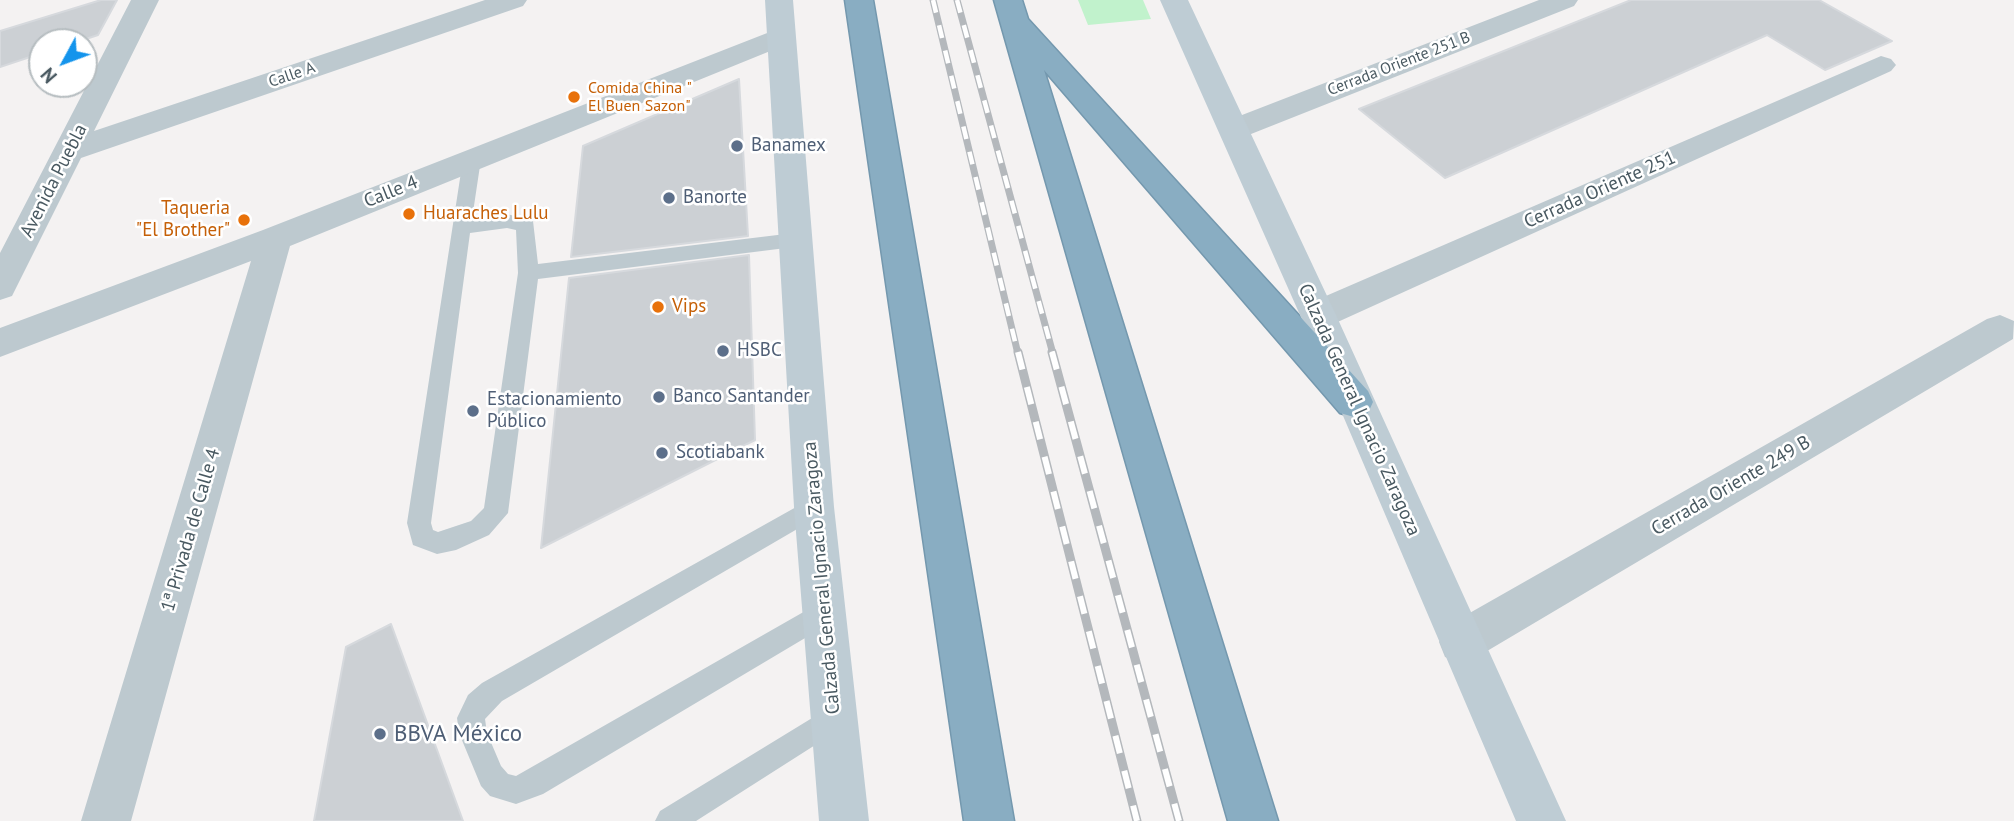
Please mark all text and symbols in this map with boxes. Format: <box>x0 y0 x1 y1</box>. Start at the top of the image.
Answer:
north arrow <box>28 28 98 98</box>
street label: Cerrada Oriente 251 B <box>1325 28 1473 100</box>
street label: Calle A <box>266 58 318 92</box>
text: N <box>36 63 62 88</box>
place label: Comida China " El Buen Sazon" <box>588 78 692 116</box>
marker: Comida China " El Buen Sazon" <box>566 89 582 105</box>
street label: Avenida Puebla <box>16 120 92 242</box>
place label: Banamex <box>751 135 826 157</box>
marker: Banamex <box>729 138 745 154</box>
street label: Cerrada Oriente 251 <box>1521 146 1679 234</box>
street label: Calle 4 <box>361 171 421 213</box>
place label: Banorte <box>683 187 747 209</box>
marker: Banorte <box>661 190 677 206</box>
place label: Taqueria "El Brother" <box>136 198 230 242</box>
place label: Huaraches Lulu <box>423 203 548 225</box>
marker: Huaraches Lulu <box>401 206 417 222</box>
marker: Taqueria "El Brother" <box>236 212 252 228</box>
street label: Calzada General Ignacio Zaragoza <box>1293 280 1425 540</box>
place label: Vips <box>672 296 706 318</box>
marker: Vips <box>650 299 666 315</box>
place label: HSBC <box>737 340 782 362</box>
marker: HSBC <box>715 343 731 359</box>
place label: Banco Santander <box>673 386 810 408</box>
place label: Estacionamiento Público <box>487 389 622 433</box>
marker: Banco Santander <box>651 389 667 405</box>
marker: Estacionamiento Público <box>465 403 481 419</box>
street label: Cerrada Oriente 249 B <box>1647 431 1815 541</box>
street label: Calzada General Ignacio Zaragoza <box>799 441 845 715</box>
place label: Scotiabank <box>676 442 765 464</box>
marker: Scotiabank <box>654 445 670 461</box>
street label: 1ª Privada de Calle 4 <box>157 446 225 614</box>
place label: BBVA México <box>394 720 522 748</box>
marker: BBVA México <box>372 726 388 742</box>

